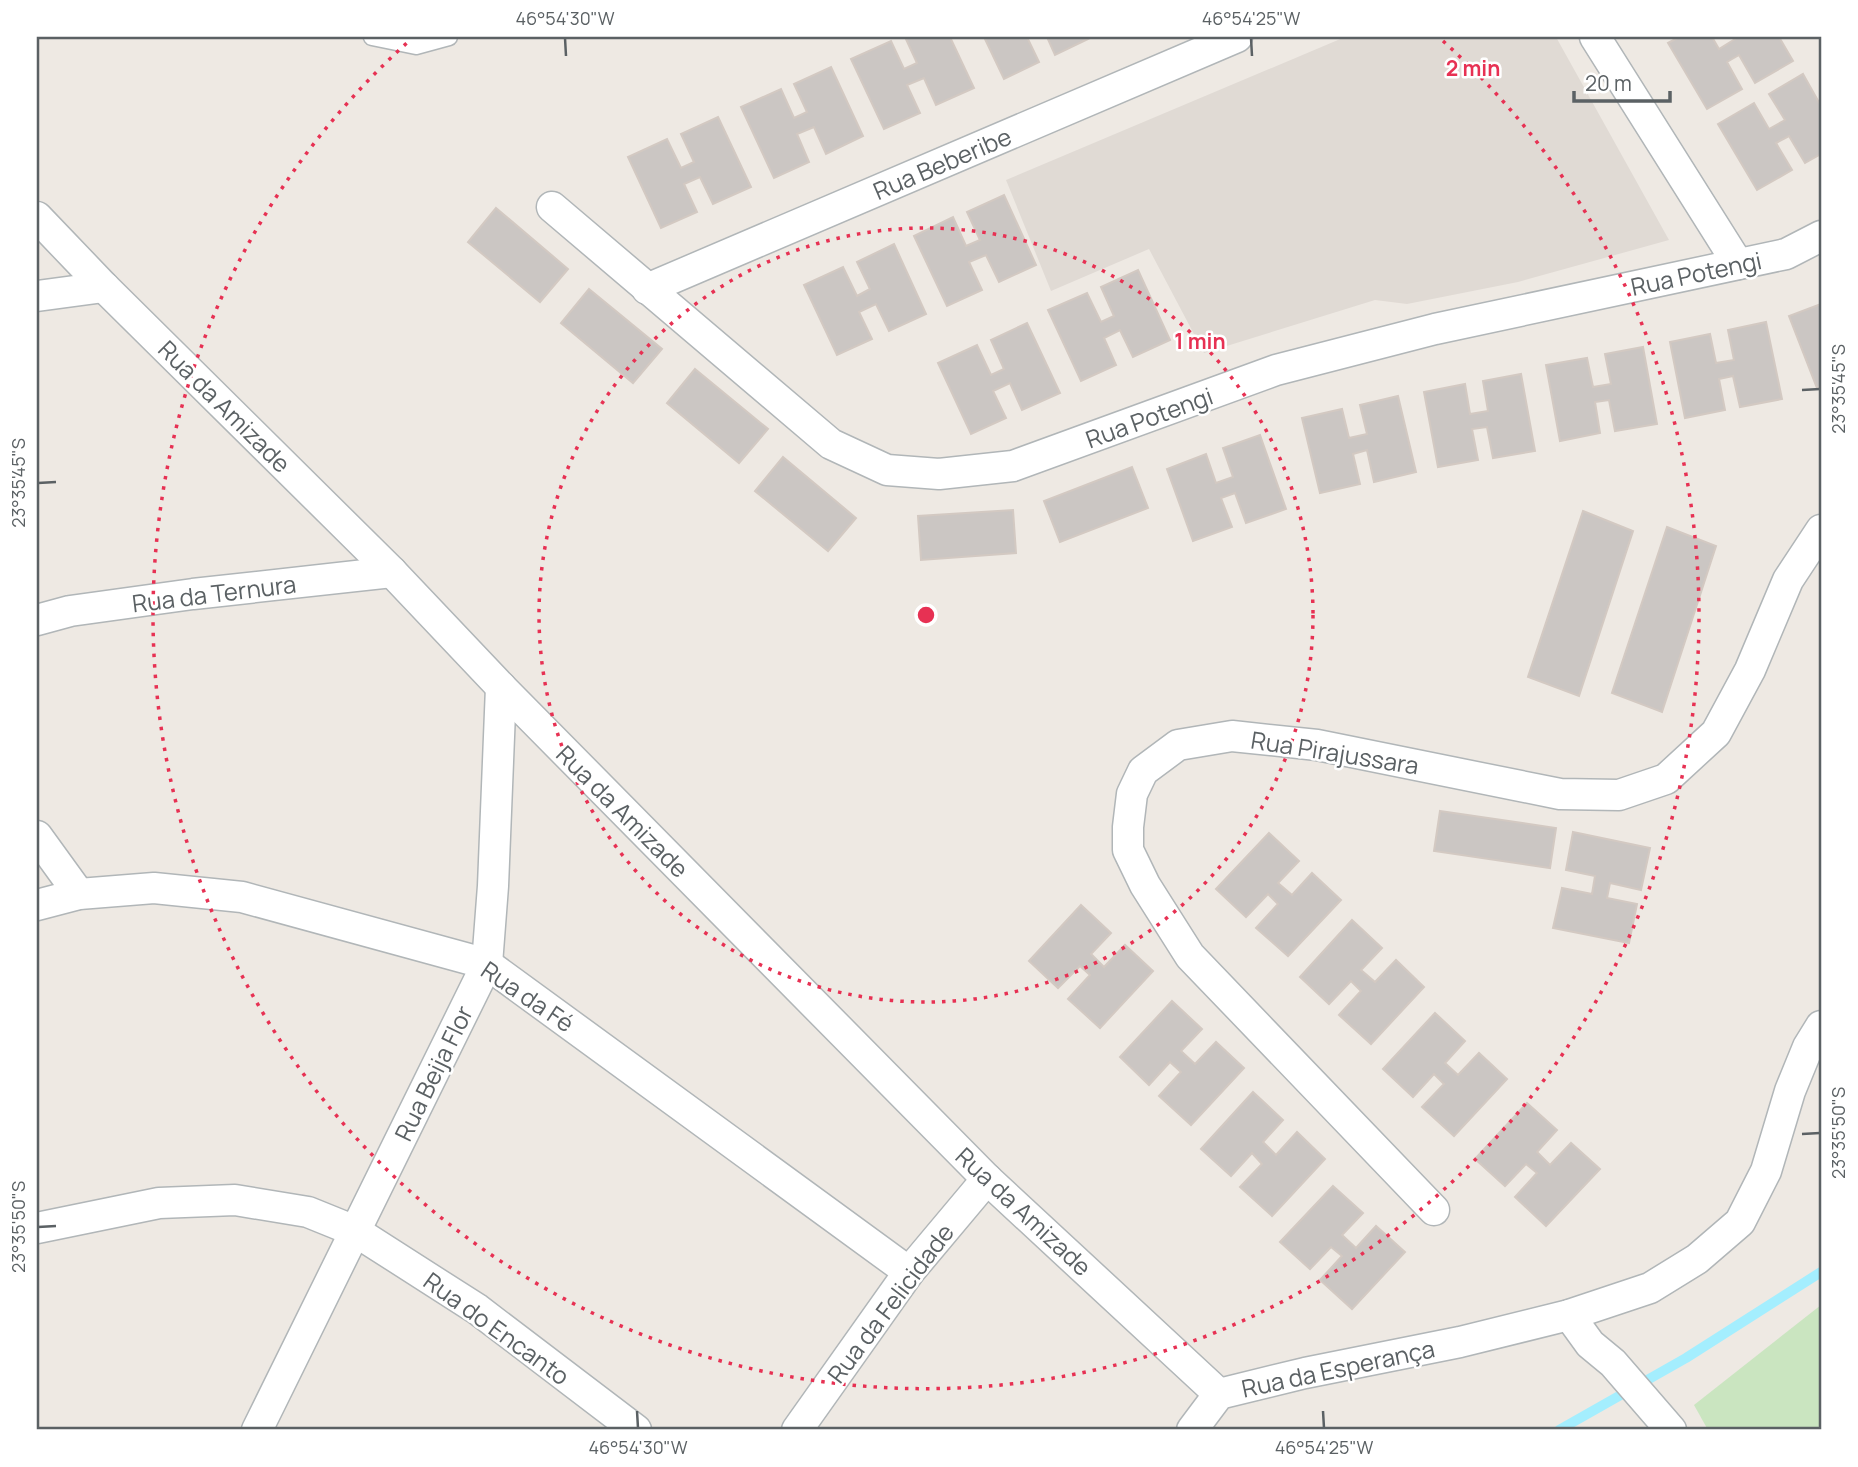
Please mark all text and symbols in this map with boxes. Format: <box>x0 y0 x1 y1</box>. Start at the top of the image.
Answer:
text: 46°54'30"W <box>515 6 615 30</box>
text: 46°54'25"W <box>1202 6 1301 30</box>
text: 2 min <box>1446 54 1500 82</box>
scale bar <box>1574 60 1671 104</box>
text: 20 m <box>1585 69 1632 97</box>
street label: Rua Beberibe <box>868 119 1016 207</box>
street label: Rua Potengi <box>1628 243 1764 303</box>
text: 1 min <box>1174 327 1226 355</box>
street label: Rua da Amizade <box>152 333 298 479</box>
text: 23°35'45"S <box>1826 344 1850 434</box>
street label: Rua Potengi <box>1081 379 1217 455</box>
text: 23°35'45"S <box>6 438 30 528</box>
street label: Rua da Ternura <box>130 567 298 619</box>
centre of rings <box>914 603 938 627</box>
street label: Rua Pirajussara <box>1249 722 1421 782</box>
street label: Rua da Amizade <box>550 738 696 884</box>
street label: Rua da Fé <box>475 953 581 1039</box>
street label: Rua Beija Flor <box>386 1000 480 1146</box>
text: 23°35'50"S <box>1826 1087 1850 1179</box>
street label: Rua da Amizade <box>949 1139 1099 1283</box>
text: 23°35'50"S <box>6 1181 30 1273</box>
street label: Rua da Felicidade <box>819 1217 961 1389</box>
street label: Rua do Encanto <box>417 1264 577 1392</box>
street label: Rua da Esperança <box>1238 1331 1438 1405</box>
text: 46°54'30"W <box>588 1435 688 1459</box>
text: 46°54'25"W <box>1275 1435 1374 1459</box>

